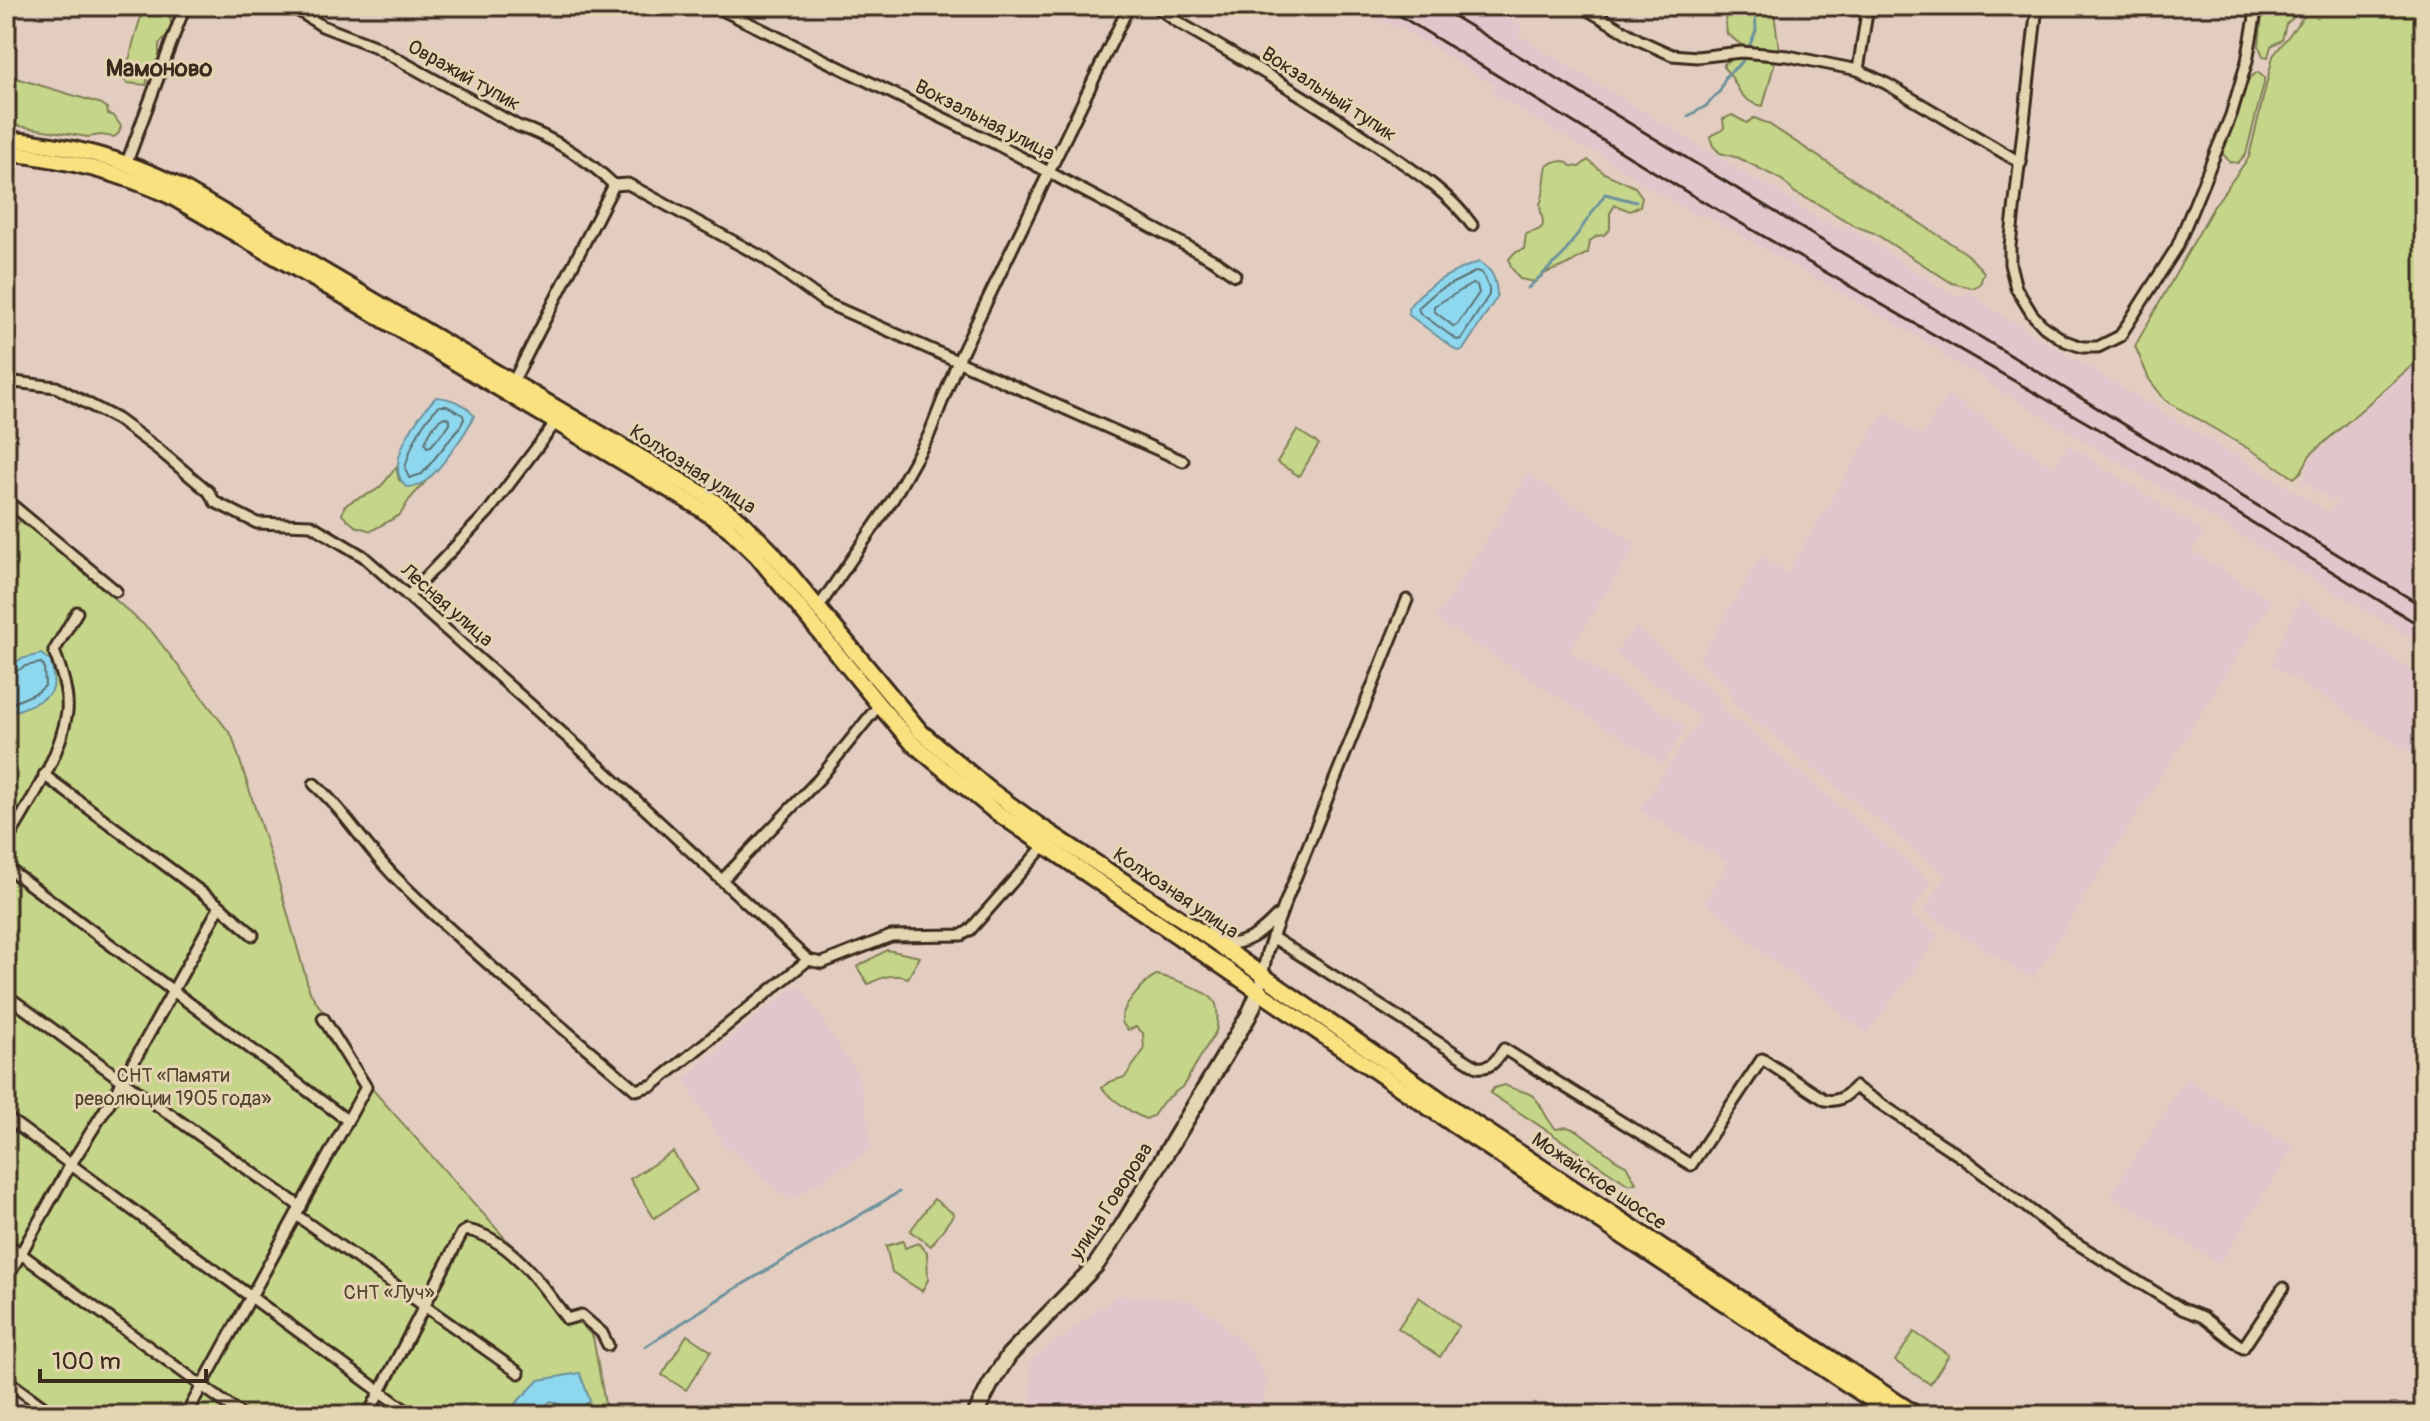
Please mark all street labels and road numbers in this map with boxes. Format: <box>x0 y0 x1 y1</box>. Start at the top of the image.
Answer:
street label: Овражий тупик <box>403 34 525 116</box>
street label: Вокзальный тупик <box>1257 41 1401 147</box>
street label: Вокзальная улица <box>911 74 1059 166</box>
street label: Колхозная улица <box>625 419 761 519</box>
street label: Лесная улица <box>395 557 499 652</box>
street label: Колхозная улица <box>1109 842 1243 944</box>
street label: Можайское шоссе <box>1527 1127 1671 1235</box>
street label: улица Говорова <box>1063 1138 1158 1265</box>

